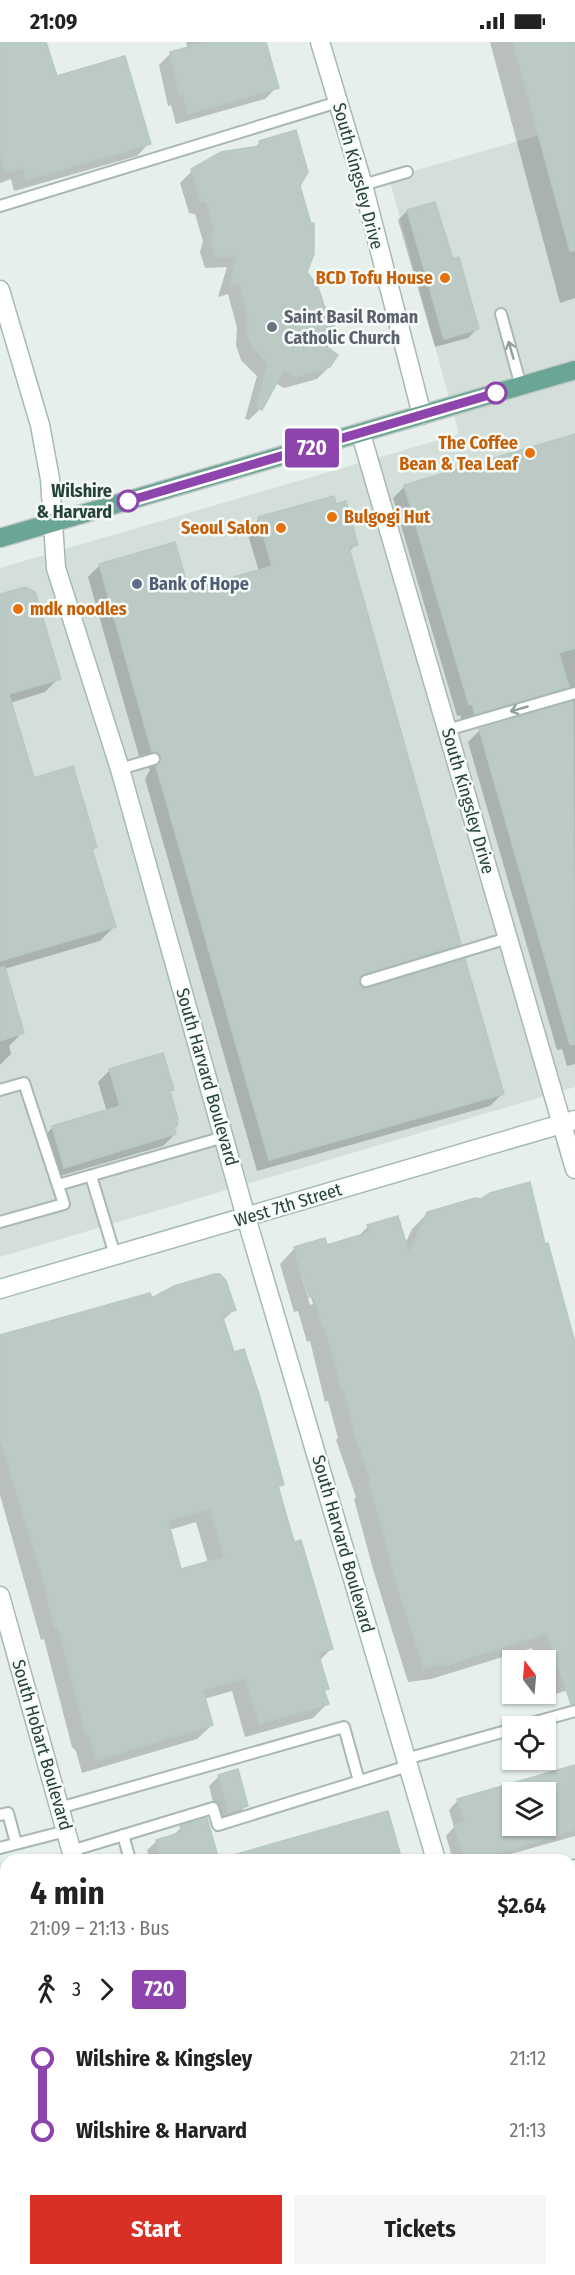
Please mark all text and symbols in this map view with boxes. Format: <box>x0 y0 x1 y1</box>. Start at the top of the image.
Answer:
text: 21:09 <box>30 8 77 35</box>
street label: South Kingsley Drive <box>328 100 388 252</box>
place label: BCD Tofu House <box>316 267 433 289</box>
marker: BCD Tofu House <box>438 271 452 285</box>
place label: Saint Basil Roman Catholic Church <box>284 306 418 349</box>
marker: Saint Basil Roman Catholic Church <box>265 320 279 334</box>
one-way arrow <box>505 341 516 360</box>
unlabelled marker <box>485 382 507 404</box>
line badge: 720 <box>278 428 346 468</box>
place label: The Coffee Bean & Tea Leaf <box>399 432 520 475</box>
text: 720 <box>297 435 327 461</box>
marker: The Coffee Bean & Tea Leaf <box>523 446 537 460</box>
place label: Wilshire & Harvard <box>36 480 112 523</box>
marker: Wilshire & Harvard <box>117 490 139 512</box>
place label: Bulgogi Hut <box>344 506 431 528</box>
marker: Bulgogi Hut <box>325 510 339 524</box>
place label: Seoul Salon <box>181 517 269 539</box>
marker: Seoul Salon <box>274 521 288 535</box>
place label: Bank of Hope <box>149 573 249 595</box>
marker: Bank of Hope <box>130 577 144 591</box>
place label: mdk noodles <box>30 598 127 620</box>
marker: mdk noodles <box>11 602 25 616</box>
one-way arrow <box>510 704 529 715</box>
street label: South Kingsley Drive <box>437 725 499 877</box>
street label: South Harvard Boulevard <box>171 986 243 1168</box>
street label: West 7th Street <box>232 1178 344 1232</box>
street label: South Harvard Boulevard <box>307 1453 379 1635</box>
north arrow <box>502 1650 556 1704</box>
map controls <box>502 1650 556 1836</box>
street label: South Hobart Boulevard <box>7 1657 77 1833</box>
button: locate <box>502 1716 556 1770</box>
button: layers <box>502 1782 556 1836</box>
text: 4 min <box>30 1873 105 1913</box>
text: $2.64 <box>497 1892 546 1919</box>
text: 21:09 – 21:13 · Bus <box>30 1916 169 1940</box>
icon: walk <box>30 1973 63 2006</box>
icon: forward <box>90 1973 123 2006</box>
text: 720 <box>144 1976 174 2002</box>
text: 3 <box>72 1977 81 2001</box>
text: Wilshire & Kingsley <box>76 2045 252 2072</box>
text: 21:12 <box>510 2046 546 2070</box>
text: Wilshire & Harvard <box>76 2117 247 2144</box>
text: 21:13 <box>510 2118 546 2142</box>
button: Start <box>30 2195 282 2264</box>
button: Tickets <box>294 2195 546 2264</box>

